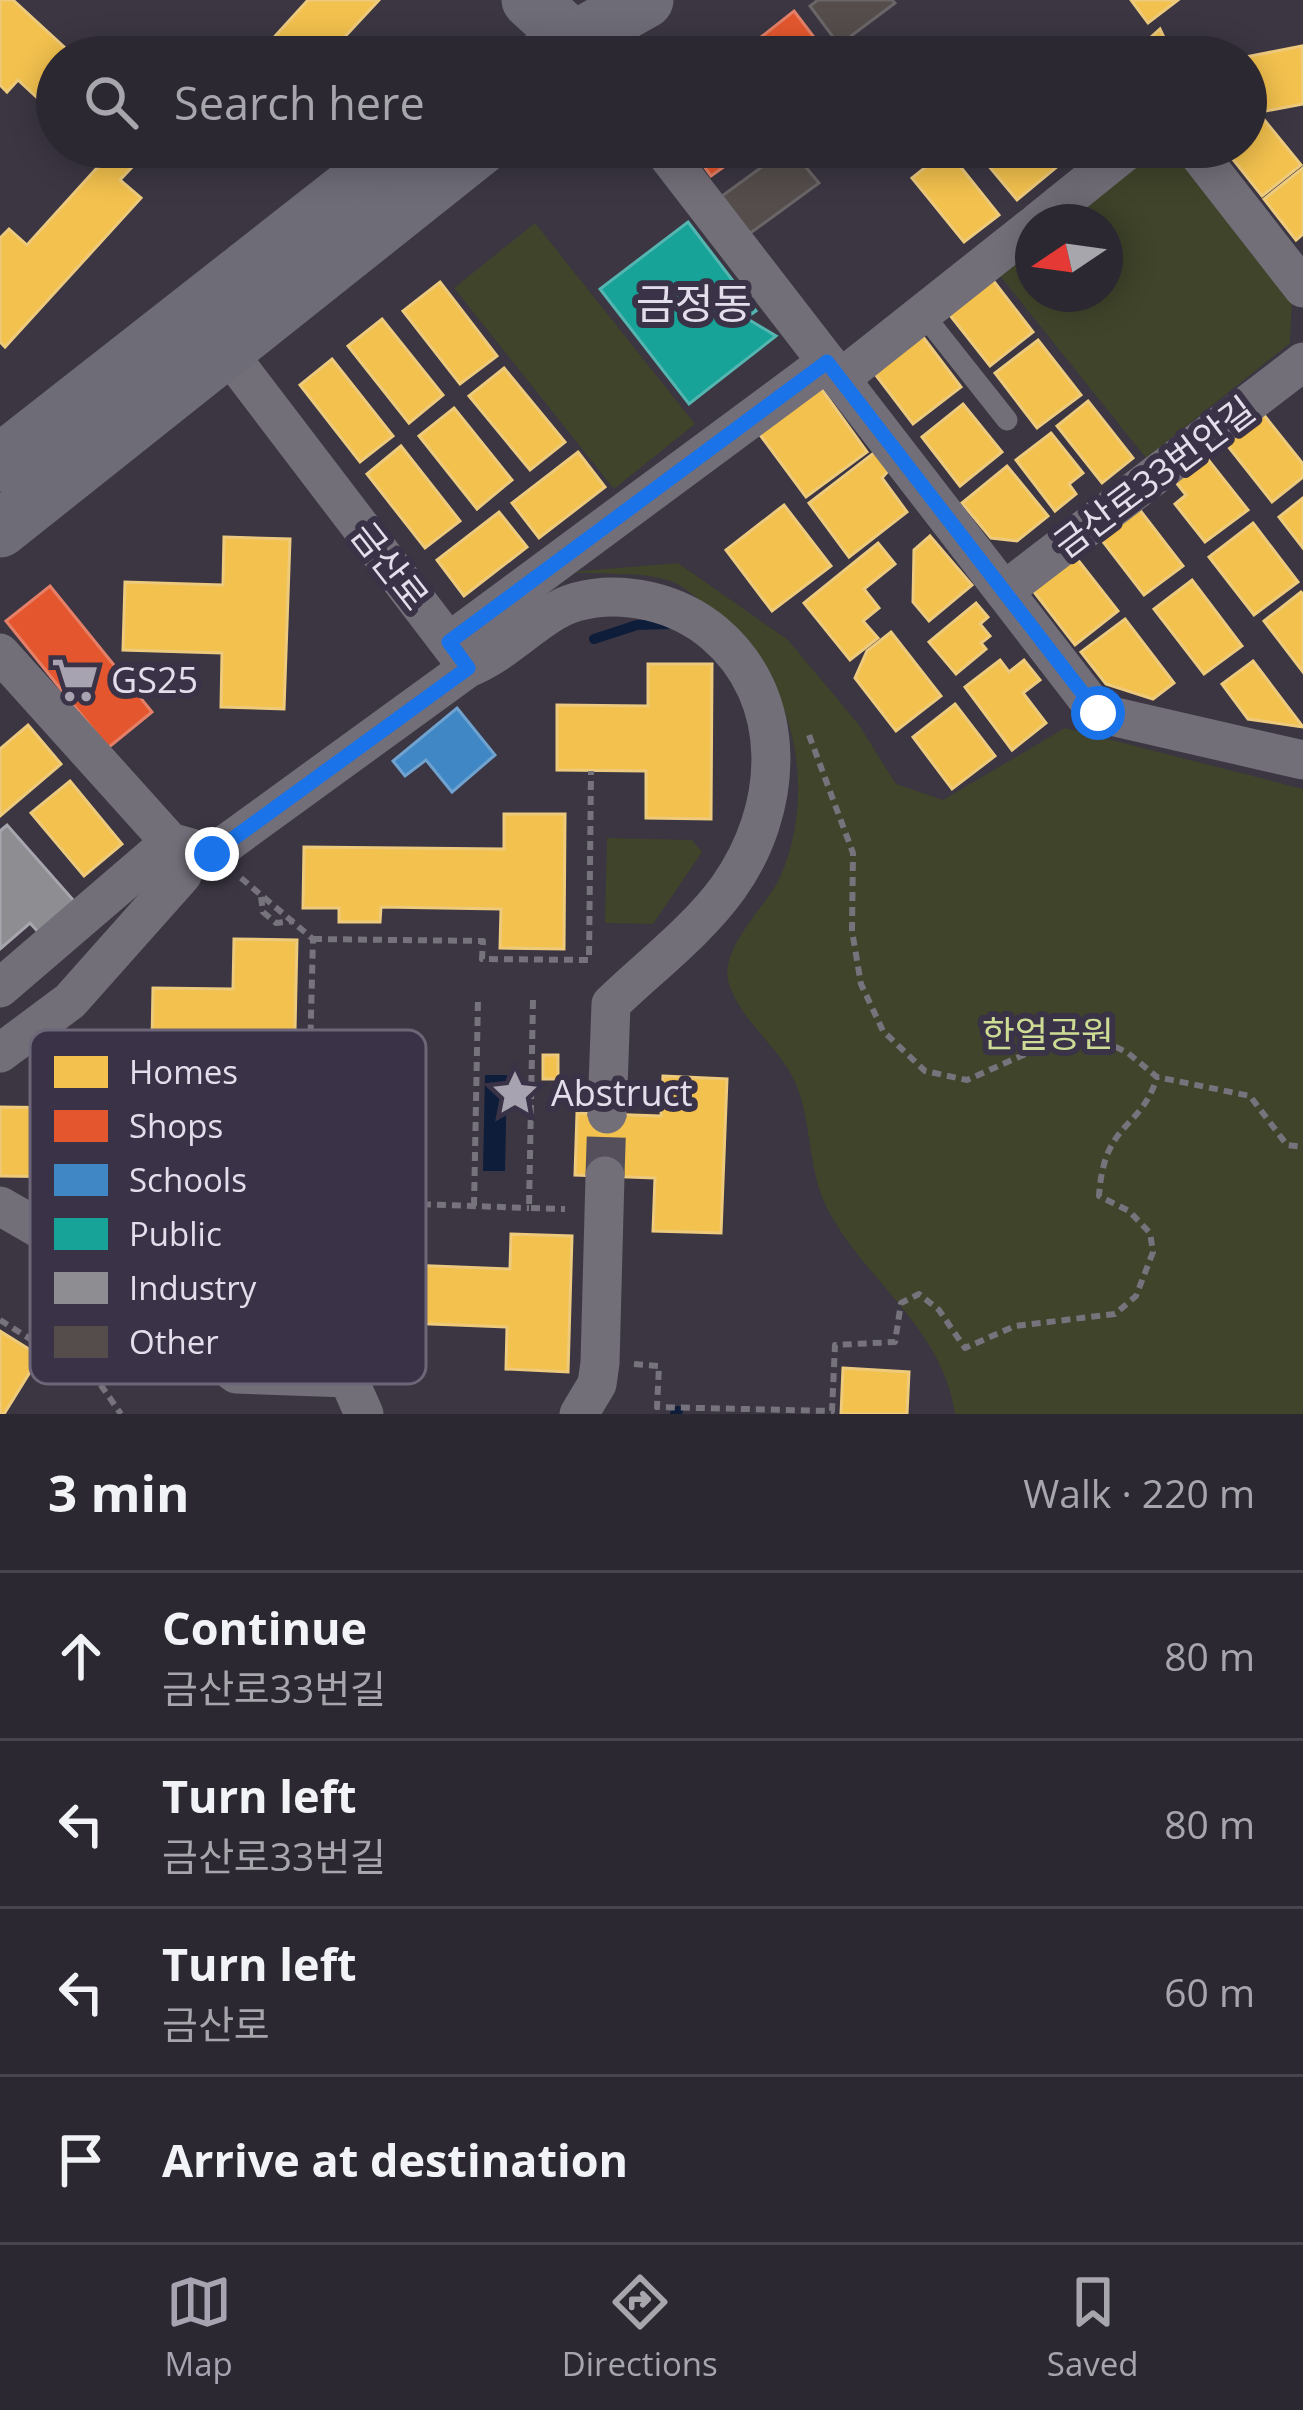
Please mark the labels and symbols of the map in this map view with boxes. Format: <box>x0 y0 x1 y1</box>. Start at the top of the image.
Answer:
north arrow <box>1015 204 1123 312</box>
district label: 금정동 <box>636 274 752 331</box>
street label: 금산로33번안길 <box>1043 385 1264 568</box>
street label: 금산로 <box>340 511 440 620</box>
supermarket icon: GS25 <box>50 655 100 705</box>
place label: GS25 <box>111 655 198 704</box>
route start <box>1071 686 1125 740</box>
route end <box>185 827 239 881</box>
park label: 한얼공원 <box>982 1009 1114 1058</box>
legend <box>30 1030 426 1384</box>
text: Homes <box>129 1049 238 1094</box>
place icon: Abstruct <box>490 1068 540 1118</box>
place label: Abstruct <box>551 1068 693 1117</box>
text: Shops <box>129 1103 223 1148</box>
text: Schools <box>129 1157 247 1202</box>
text: Public <box>129 1211 222 1256</box>
text: Industry <box>129 1265 257 1310</box>
text: Other <box>129 1319 219 1364</box>

